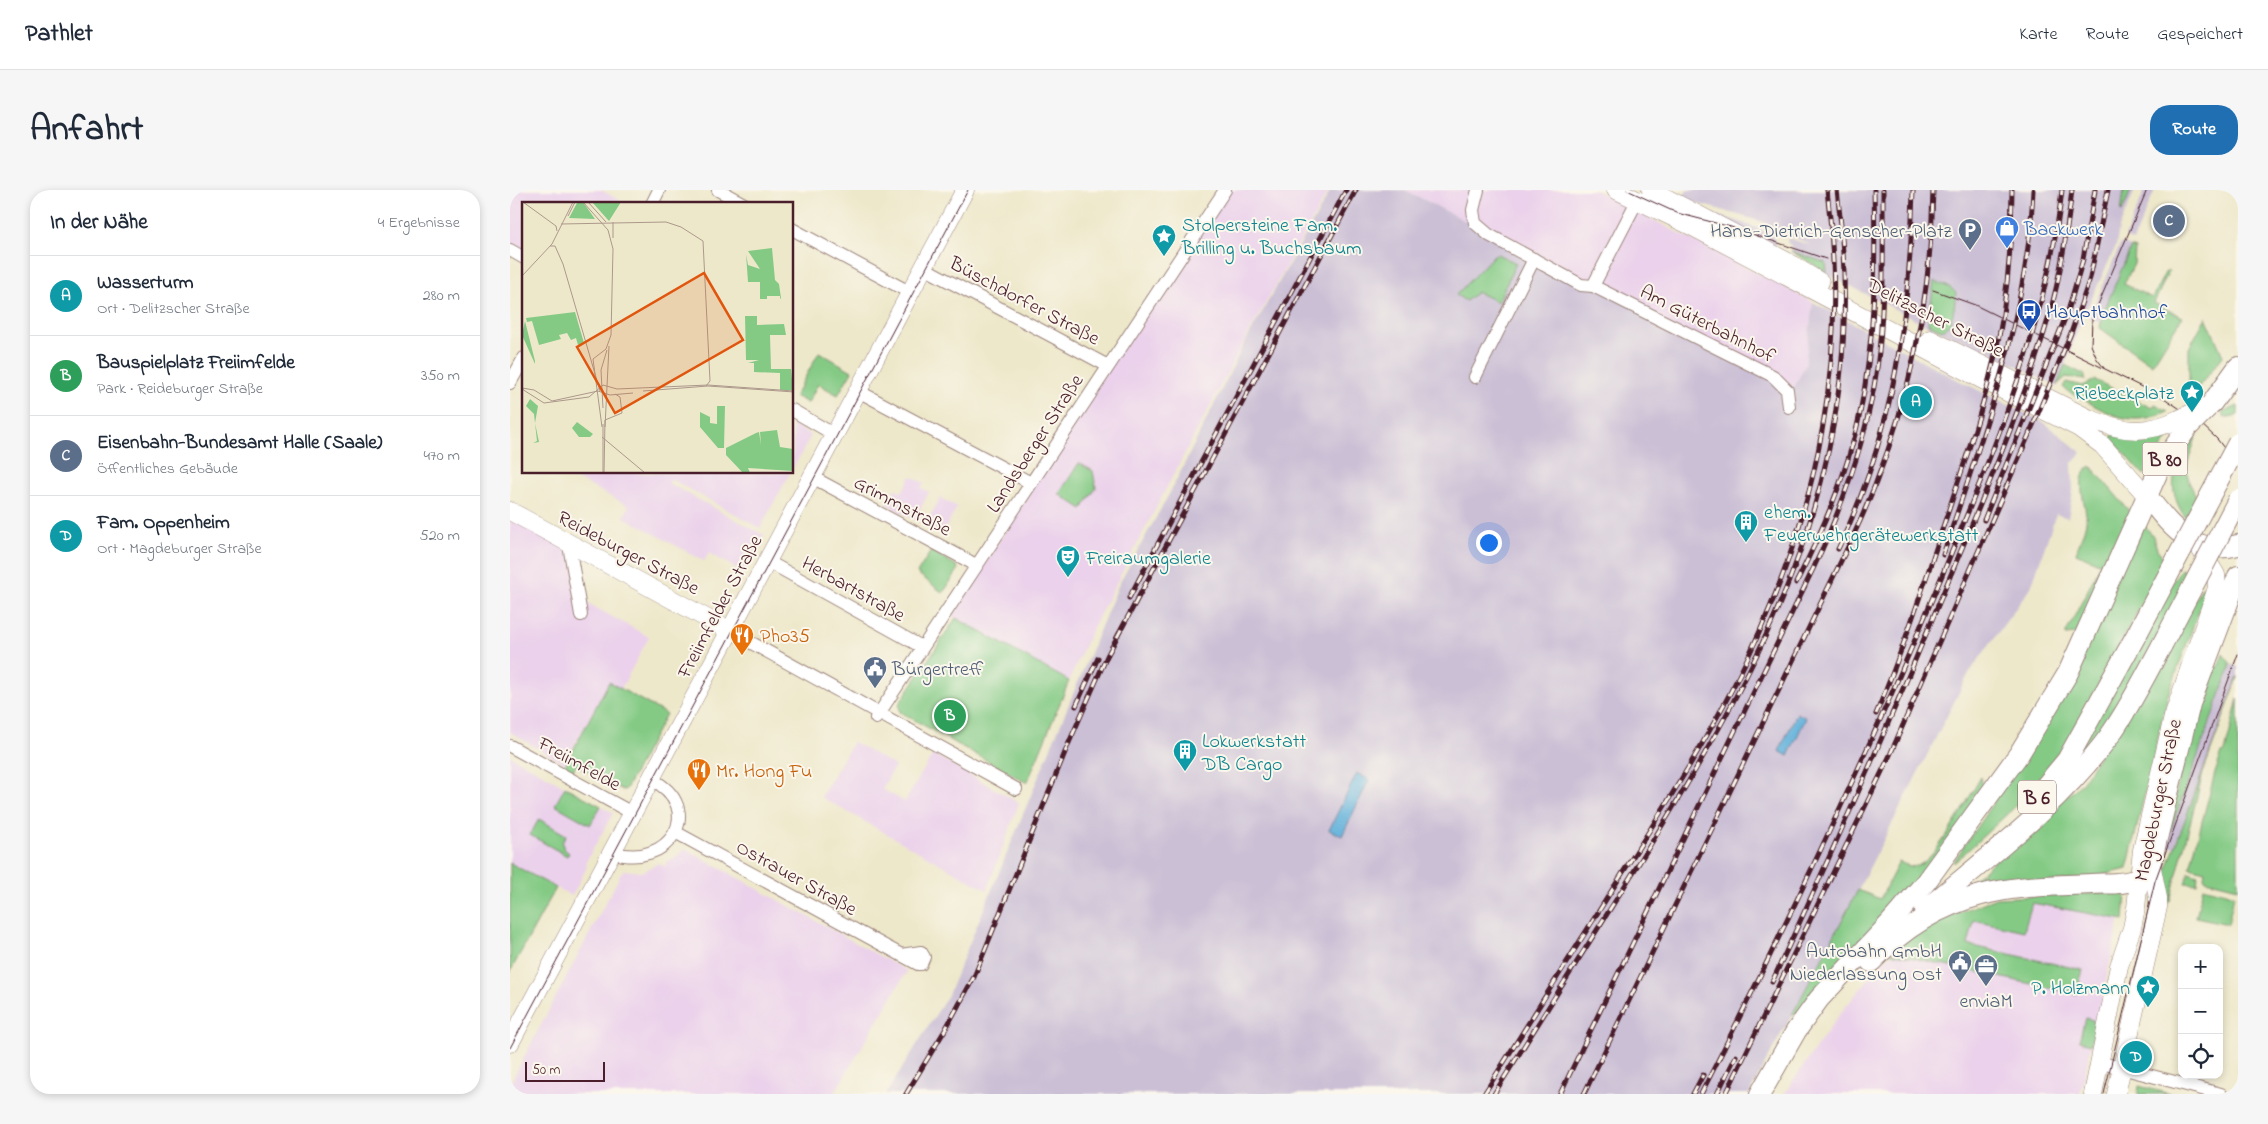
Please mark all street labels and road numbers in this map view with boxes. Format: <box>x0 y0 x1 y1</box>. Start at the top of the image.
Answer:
street label: Büschdorfer Straße <box>943 250 1104 354</box>
street label: Delitzscher Straße <box>1860 272 2008 366</box>
street label: Am Güterbahnhof <box>1634 279 1780 372</box>
street label: Landsberger Straße <box>980 369 1093 520</box>
road number: B 80 <box>2142 442 2188 476</box>
street label: Grimmstraße <box>848 469 956 545</box>
street label: Reideburger Straße <box>551 505 704 605</box>
street label: Freiimfelder Straße <box>671 530 771 685</box>
street label: Herbartstraße <box>796 550 910 631</box>
street label: Magdeburger Straße <box>2128 717 2192 885</box>
street label: Freiimfelde <box>531 730 626 800</box>
road number: B 6 <box>2018 780 2056 814</box>
street label: Ostrauer Straße <box>730 834 862 925</box>

